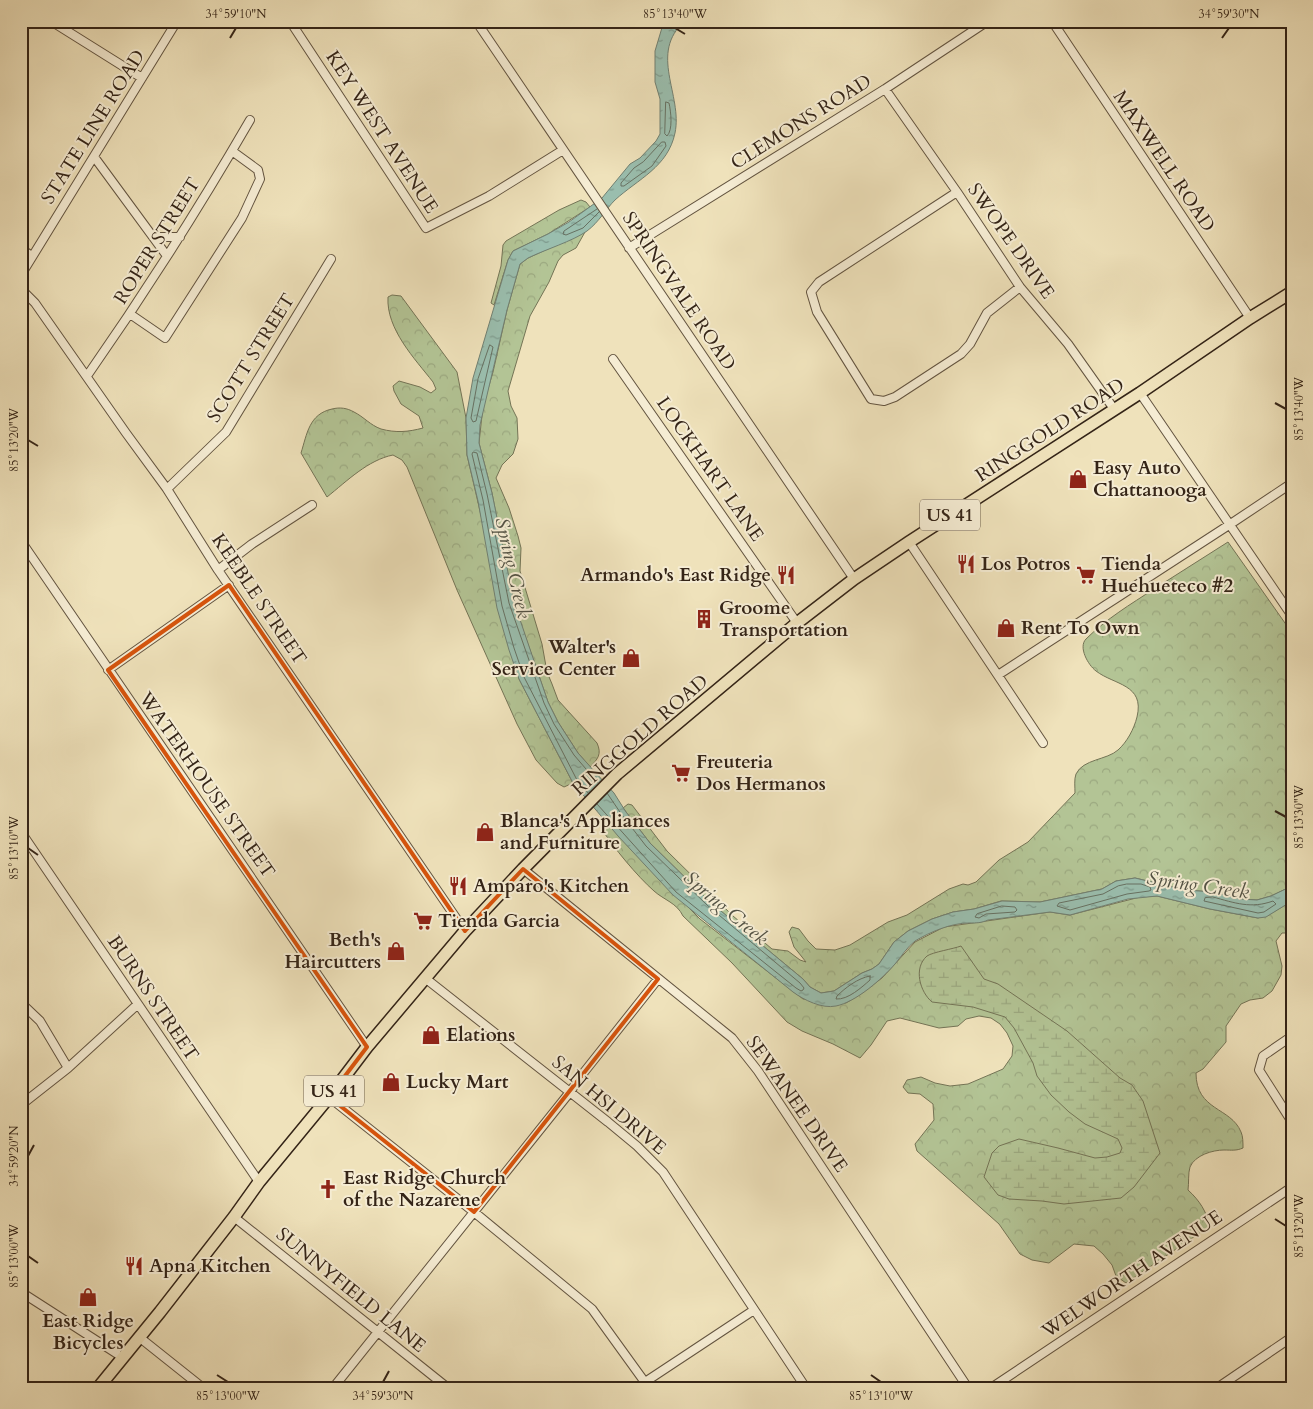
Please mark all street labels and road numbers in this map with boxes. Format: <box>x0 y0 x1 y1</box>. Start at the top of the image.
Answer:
street label: STATE LINE ROAD <box>35 45 151 209</box>
street label: KEY WEST AVENUE <box>320 46 444 218</box>
street label: CLEMONS ROAD <box>726 68 876 176</box>
street label: MAXWELL ROAD <box>1107 85 1221 237</box>
street label: ROPER STREET <box>108 173 206 309</box>
street label: SWOPE DRIVE <box>961 178 1061 304</box>
street label: SPRINGVALE ROAD <box>616 207 742 375</box>
street label: SCOTT STREET <box>201 289 301 427</box>
street label: RINGGOLD ROAD <box>970 372 1130 488</box>
street label: LOCKHART LANE <box>650 391 770 547</box>
road number: US 41 <box>920 500 980 530</box>
street label: KEEBLE STREET <box>205 528 313 670</box>
street label: RINGGOLD ROAD <box>566 668 714 802</box>
street label: WATERHOUSE STREET <box>132 686 281 883</box>
street label: BURNS STREET <box>101 930 205 1066</box>
street label: SEWANEE DRIVE <box>740 1030 854 1178</box>
street label: SAN HSI DRIVE <box>546 1049 672 1161</box>
road number: US 41 <box>304 1076 364 1106</box>
street label: WELWORTH AVENUE <box>1036 1204 1227 1345</box>
street label: SUNNYFIELD LANE <box>271 1221 431 1359</box>

